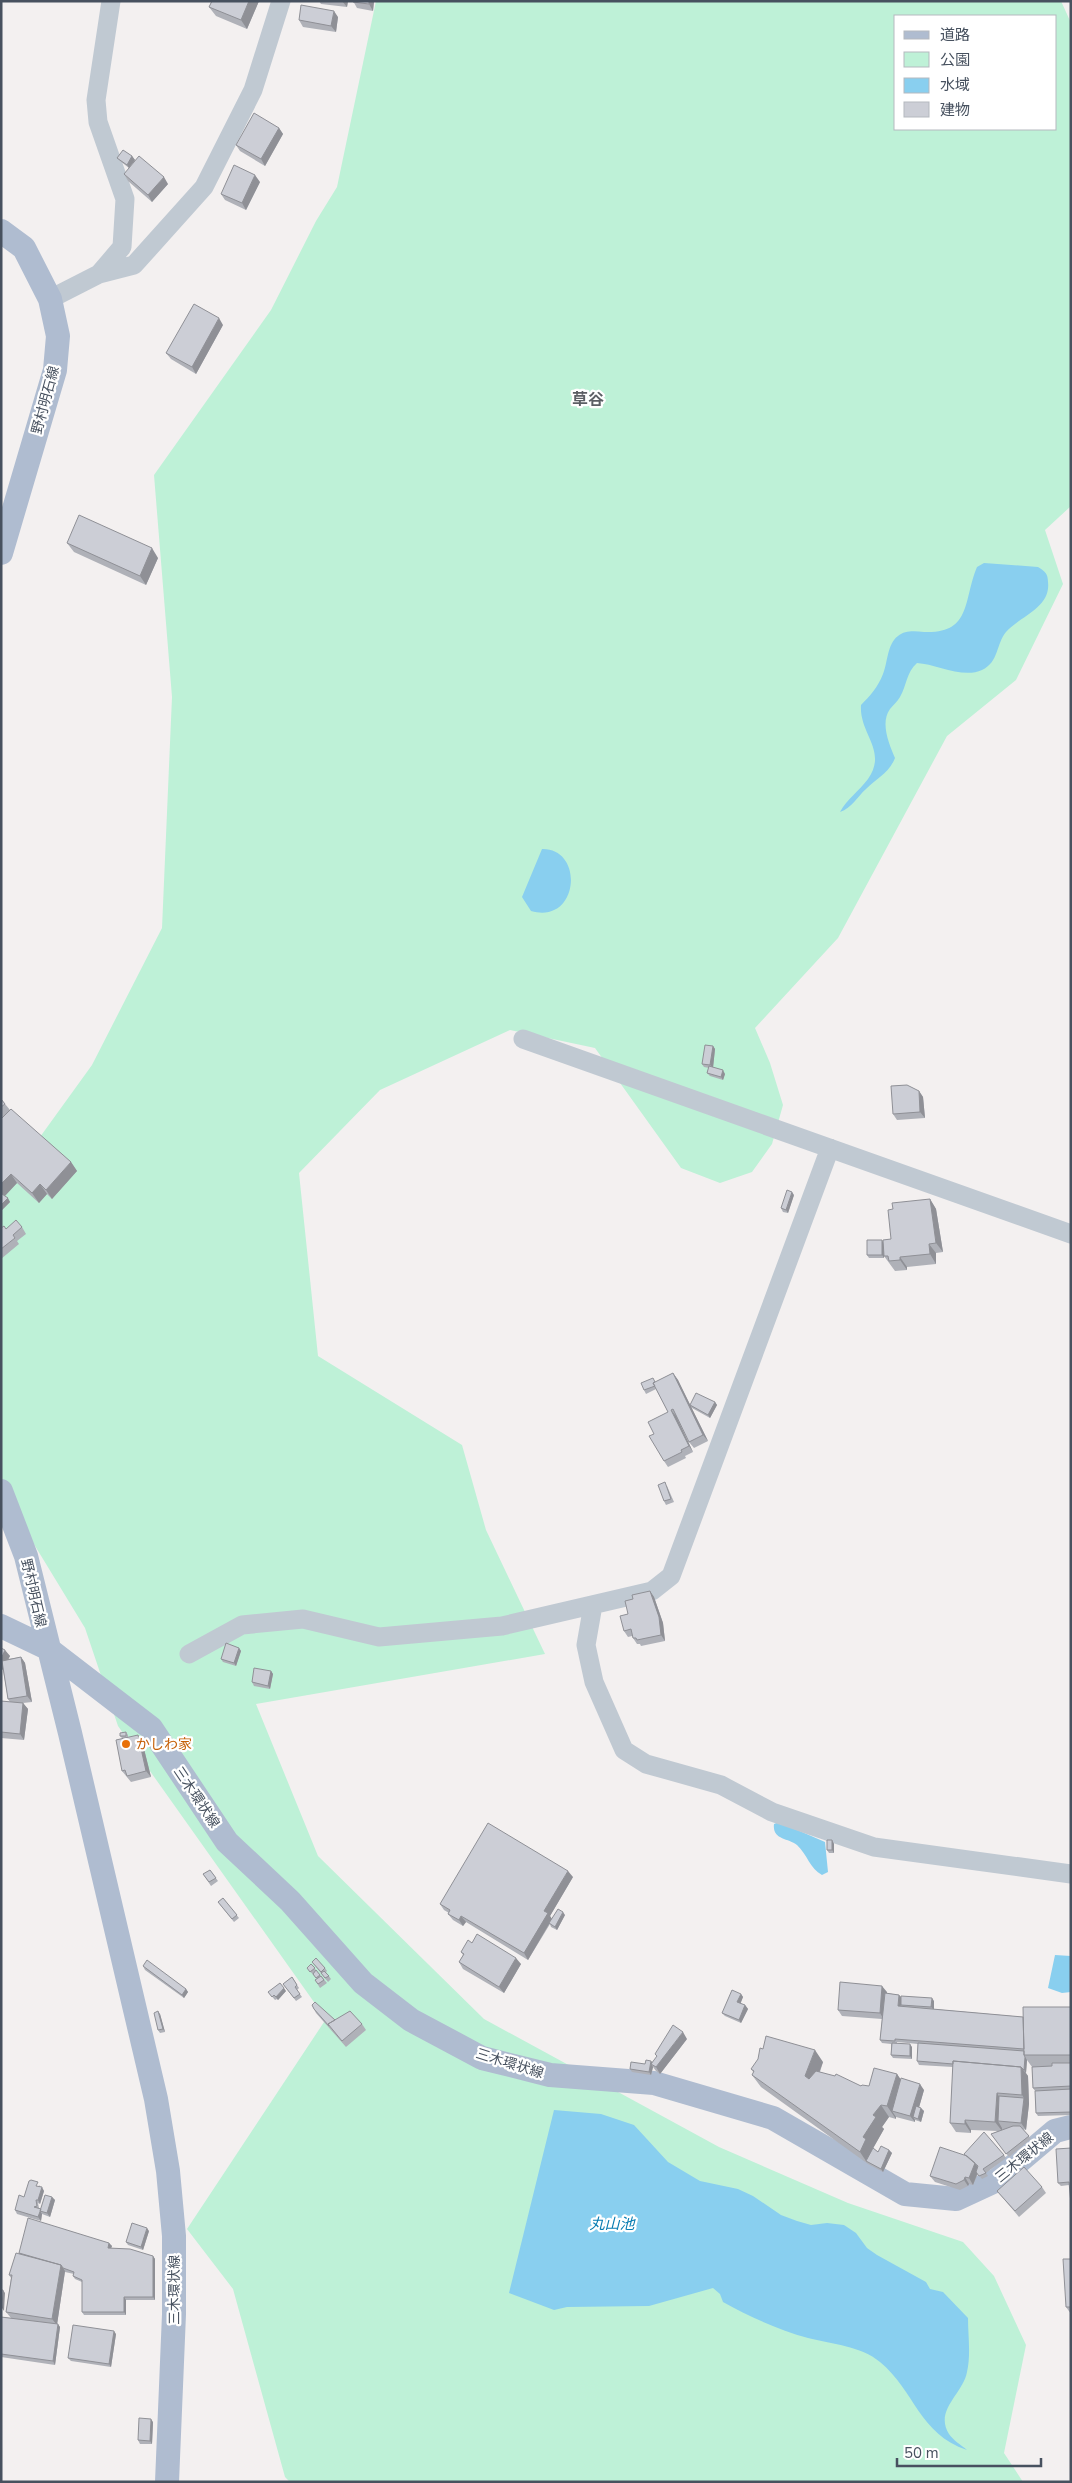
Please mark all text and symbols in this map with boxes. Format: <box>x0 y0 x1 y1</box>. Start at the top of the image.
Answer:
legend <box>894 15 1057 130</box>
text: 道路 <box>940 25 970 45</box>
text: 公園 <box>940 50 970 70</box>
text: 水域 <box>940 75 970 95</box>
text: 建物 <box>940 100 970 120</box>
street label: 野村明石線 <box>27 364 64 436</box>
district label: 草谷 <box>572 389 604 411</box>
street label: 野村明石線 <box>16 1557 51 1629</box>
place label: かしわ家 <box>136 1735 192 1754</box>
marker: かしわ家 <box>120 1738 132 1750</box>
street label: 三木環状線 <box>169 1763 224 1832</box>
street label: 三木環状線 <box>474 2044 546 2083</box>
street label: 三木環状線 <box>991 2128 1057 2187</box>
water label: 丸山池 <box>589 2214 636 2234</box>
street label: 三木環状線 <box>165 2255 184 2325</box>
scale bar <box>897 2436 1041 2468</box>
text: 50 m <box>904 2443 939 2463</box>

